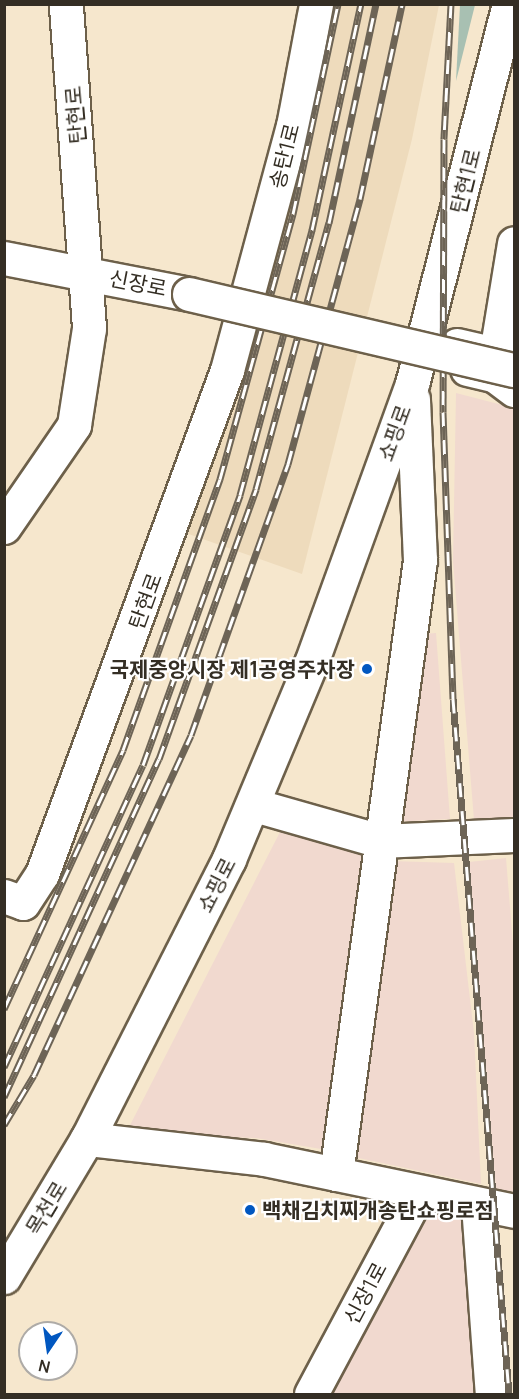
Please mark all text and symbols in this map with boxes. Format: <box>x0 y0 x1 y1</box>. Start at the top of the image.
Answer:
street label: 탄현로 <box>60 85 90 145</box>
street label: 송탄1로 <box>264 121 304 191</box>
street label: 탄현1로 <box>445 146 485 216</box>
street label: 신장로 <box>107 265 169 301</box>
street label: 쇼핑로 <box>372 401 416 465</box>
street label: 탄현로 <box>123 569 167 633</box>
place label: 국제중앙시장 제1공영주차장 <box>110 656 355 682</box>
marker: 국제중앙시장 제1공영주차장 <box>360 662 374 676</box>
street label: 쇼핑로 <box>192 853 240 917</box>
street label: 목천로 <box>20 1177 72 1239</box>
place label: 백채김치찌개송탄쇼핑로점 <box>262 1197 494 1223</box>
marker: 백채김치찌개송탄쇼핑로점 <box>243 1203 257 1217</box>
street label: 신장1로 <box>338 1258 392 1328</box>
north arrow <box>18 1321 78 1381</box>
text: N <box>36 1355 52 1379</box>

